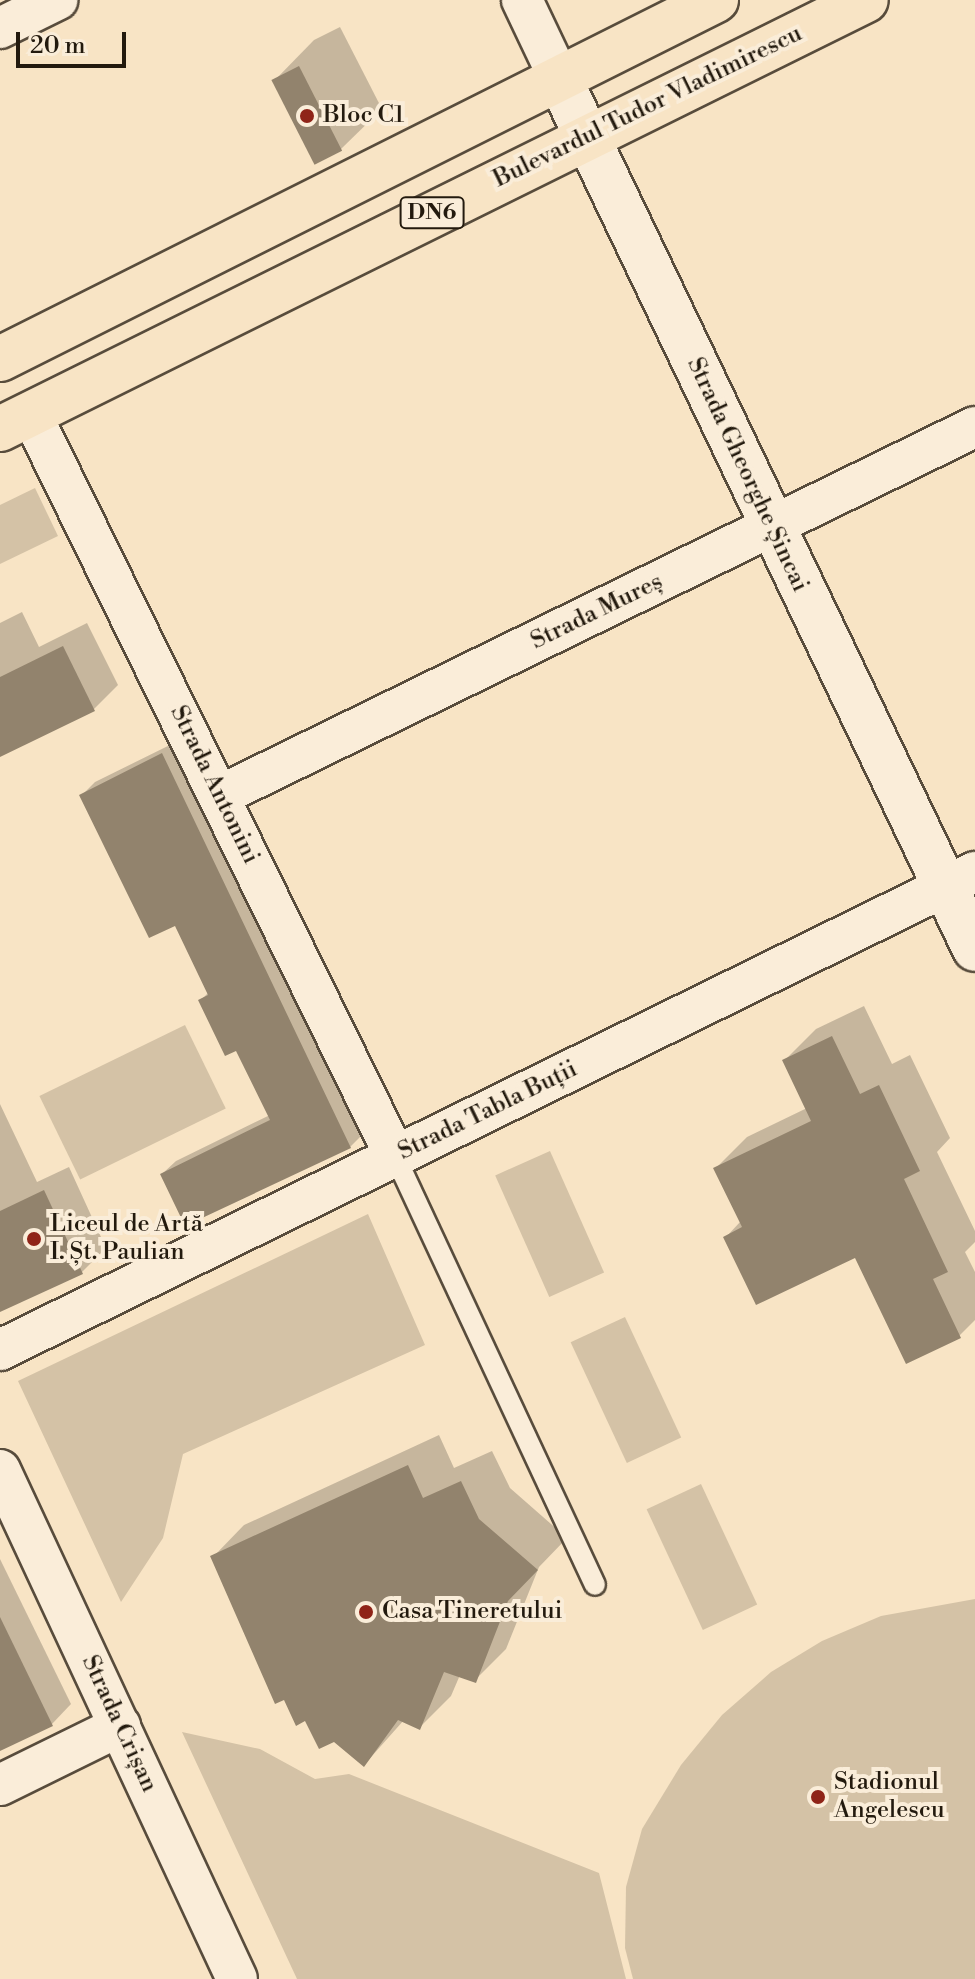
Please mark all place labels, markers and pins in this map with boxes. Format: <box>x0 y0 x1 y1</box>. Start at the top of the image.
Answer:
place label: Bloc C1 <box>323 102 404 130</box>
marker: Bloc C1 <box>298 107 316 125</box>
place label: Liceul de Artă I. Șt. Paulian <box>50 1211 203 1267</box>
marker: Liceul de Artă I. Șt. Paulian <box>25 1230 43 1248</box>
place label: Casa Tineretului <box>382 1598 562 1626</box>
marker: Casa Tineretului <box>357 1603 375 1621</box>
place label: Stadionul Angelescu <box>834 1769 945 1825</box>
marker: Stadionul Angelescu <box>809 1788 827 1806</box>

